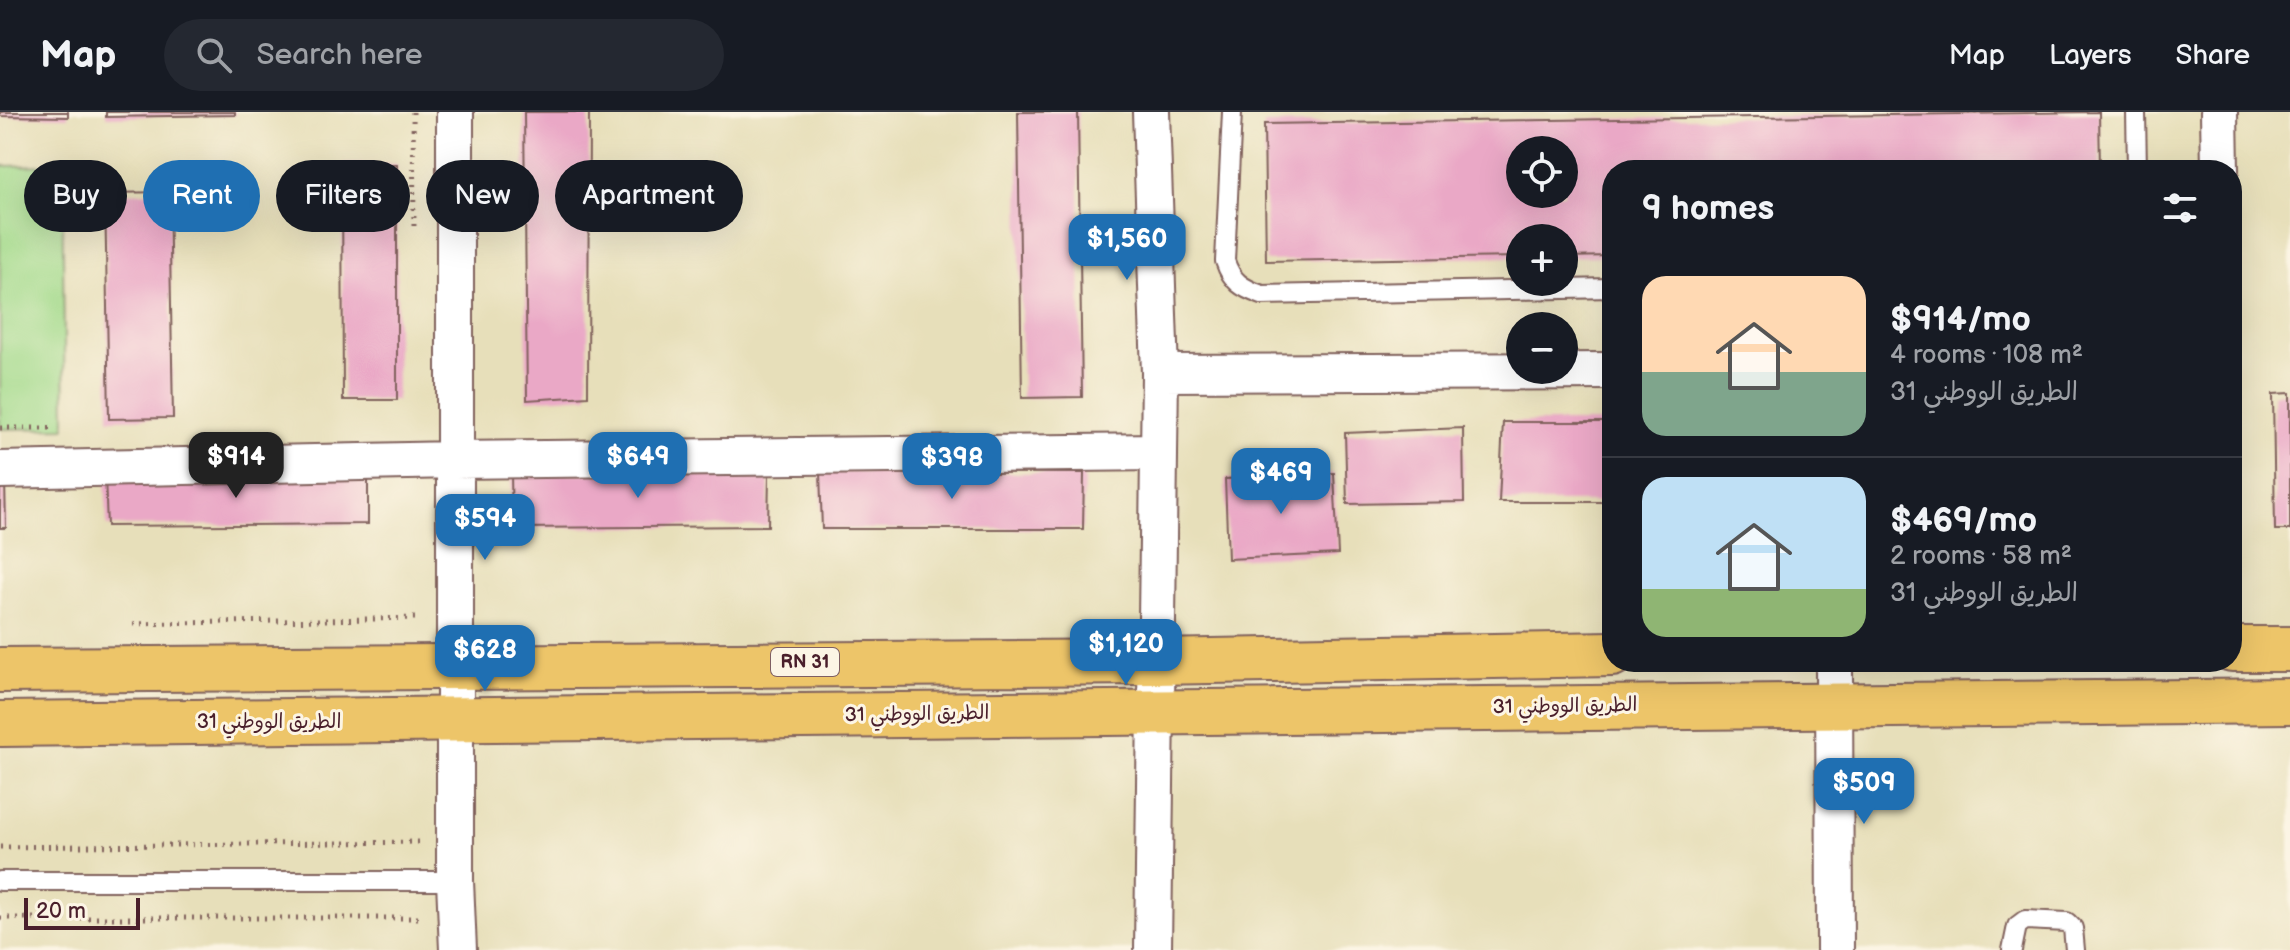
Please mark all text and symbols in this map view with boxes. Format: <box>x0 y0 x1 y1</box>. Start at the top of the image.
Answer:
search box <box>164 19 724 91</box>
text: Map <box>40 33 116 78</box>
icon: search <box>192 33 236 77</box>
text: Search here <box>256 37 423 73</box>
text: Map <box>1949 39 2005 72</box>
text: Layers <box>2049 39 2132 72</box>
text: Share <box>2176 39 2250 72</box>
map controls <box>1506 136 1578 384</box>
button: locate <box>1506 136 1578 208</box>
chip: Buy <box>24 160 127 232</box>
chip: Rent <box>143 160 260 232</box>
chip: Filters <box>276 160 410 232</box>
chip: New <box>426 160 539 232</box>
chip: Apartment <box>555 160 743 232</box>
icon: filters <box>2158 186 2202 230</box>
text: 9 homes <box>1642 188 1774 229</box>
pin: $1,560 <box>1062 214 1192 282</box>
text: $1,560 <box>1087 224 1167 255</box>
button: + <box>1506 224 1578 296</box>
text: $914/mo <box>1890 299 2031 340</box>
icon: home <box>1706 308 1802 404</box>
button: − <box>1506 312 1578 384</box>
text: 4 rooms · 108 m² <box>1890 340 2083 371</box>
text: الطريق الووطني 31 <box>1890 377 2078 408</box>
pin: $914 <box>189 432 283 500</box>
pin: $649 <box>591 432 685 500</box>
pin: $398 <box>905 433 999 501</box>
text: $914 <box>207 442 265 473</box>
text: $649 <box>606 442 670 473</box>
text: $398 <box>920 443 984 474</box>
pin: $469 <box>1234 448 1328 516</box>
text: $469 <box>1249 458 1313 489</box>
pin: $594 <box>438 494 532 562</box>
text: $469/mo <box>1890 500 2037 541</box>
text: $594 <box>454 504 516 535</box>
icon: home <box>1706 509 1802 605</box>
text: 2 rooms · 58 m² <box>1890 541 2072 572</box>
text: الطريق الووطني 31 <box>1890 578 2078 609</box>
pin: $1,120 <box>1061 619 1191 687</box>
pin: $628 <box>438 625 532 693</box>
text: $1,120 <box>1088 629 1164 660</box>
text: $628 <box>453 635 517 666</box>
road number: RN 31 <box>771 648 839 676</box>
street label: الطريق الووطني 31 <box>1492 693 1638 724</box>
street label: الطريق الووطني 31 <box>844 701 990 732</box>
street label: الطريق الووطني 31 <box>197 710 341 739</box>
pin: $509 <box>1817 758 1911 826</box>
text: $509 <box>1832 768 1896 799</box>
scale bar <box>24 894 140 930</box>
text: 20 m <box>36 898 86 925</box>

